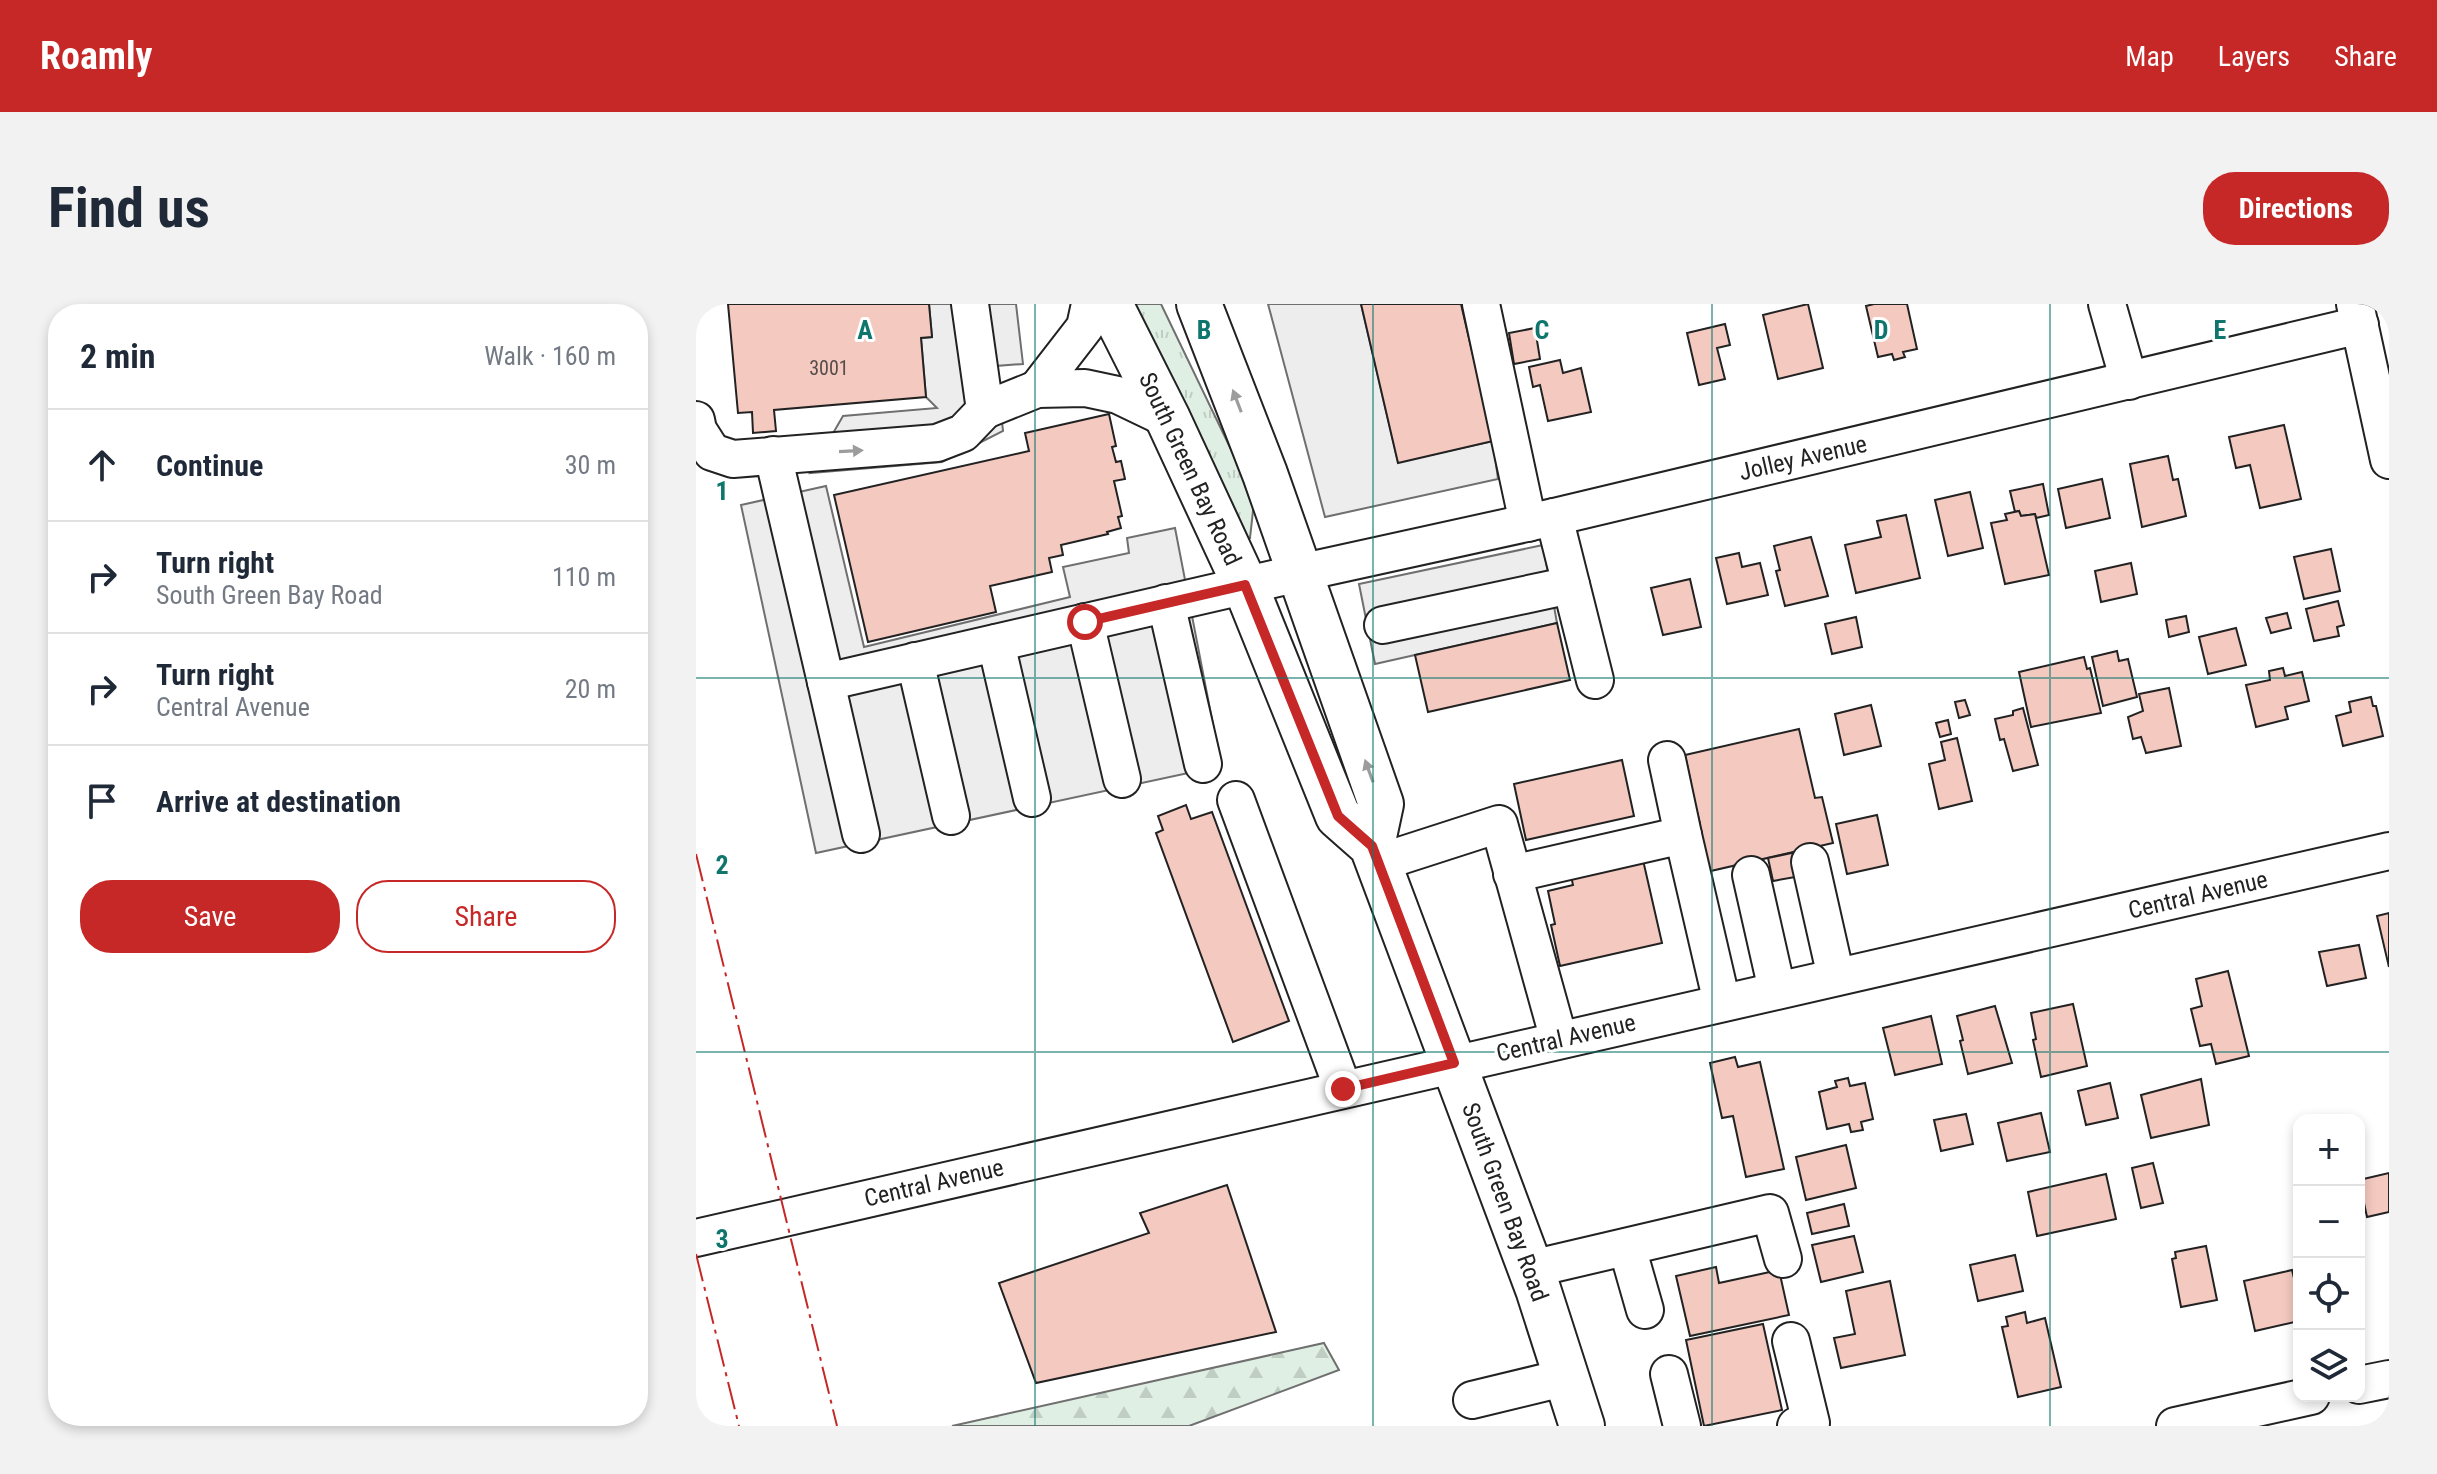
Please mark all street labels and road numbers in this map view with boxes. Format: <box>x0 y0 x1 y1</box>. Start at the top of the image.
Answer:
street label: South Green Bay Road <box>1133 368 1247 570</box>
street label: Jolley Avenue <box>1736 430 1870 486</box>
street label: Central Avenue <box>2126 865 2270 925</box>
street label: Central Avenue <box>1494 1008 1638 1068</box>
street label: South Green Bay Road <box>1456 1099 1554 1305</box>
street label: Central Avenue <box>862 1153 1006 1213</box>

